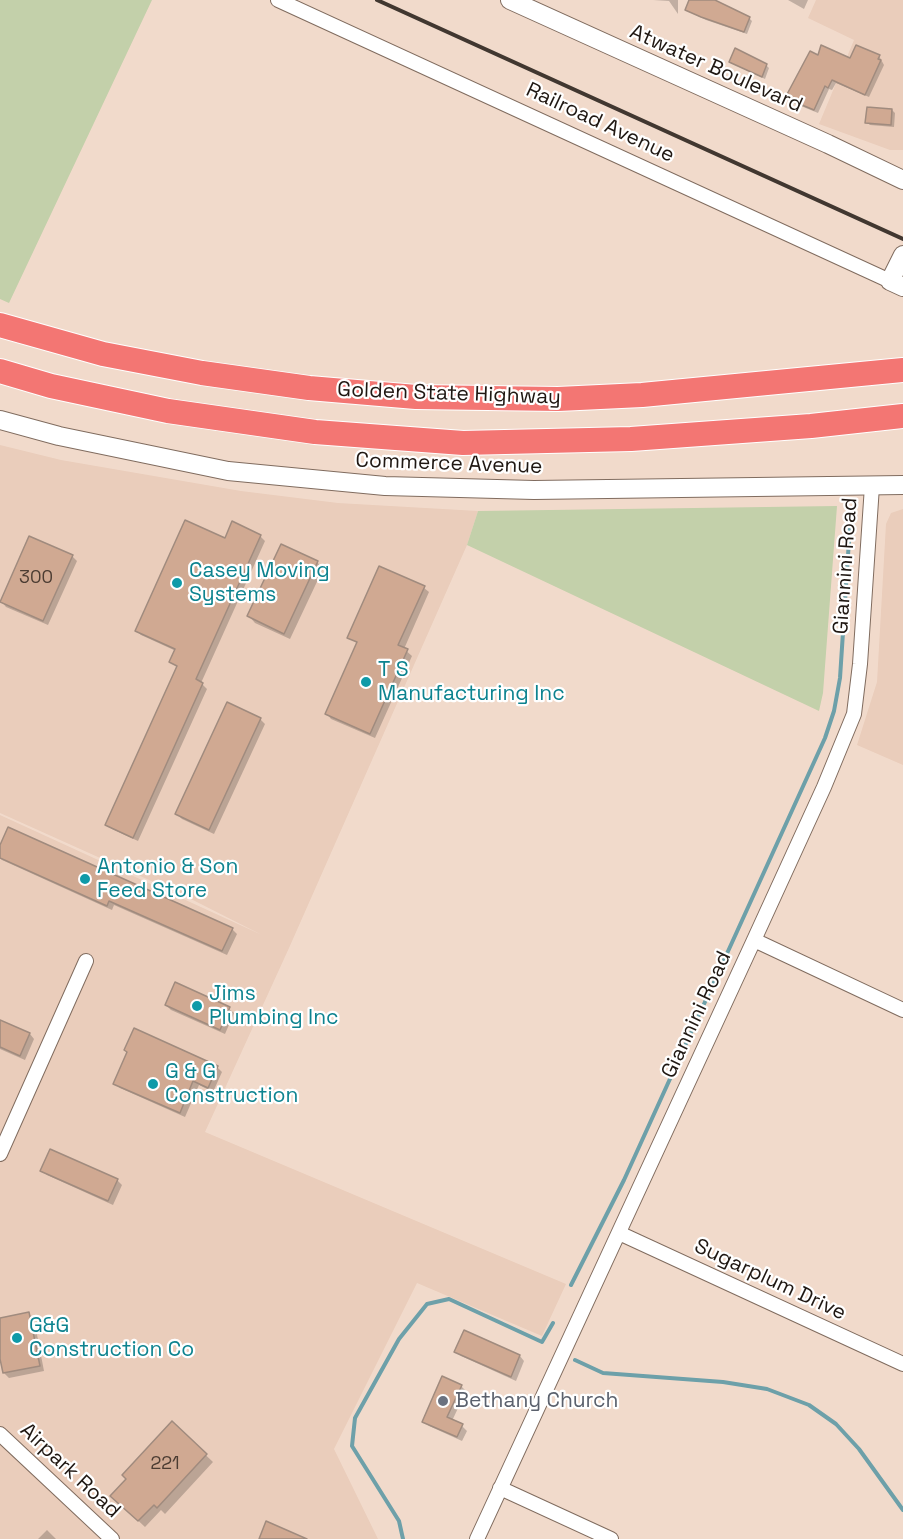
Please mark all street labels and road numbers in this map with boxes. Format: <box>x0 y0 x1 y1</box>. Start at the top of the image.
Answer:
street label: Atwater Boulevard <box>626 20 806 118</box>
street label: Railroad Avenue <box>522 78 678 168</box>
street label: Golden State Highway <box>337 378 561 410</box>
street label: Commerce Avenue <box>355 448 543 480</box>
street label: Giannini Road <box>829 497 863 635</box>
street label: Giannini Road <box>657 948 737 1082</box>
street label: Sugarplum Drive <box>690 1234 850 1326</box>
street label: Airpark Road <box>15 1418 125 1524</box>

